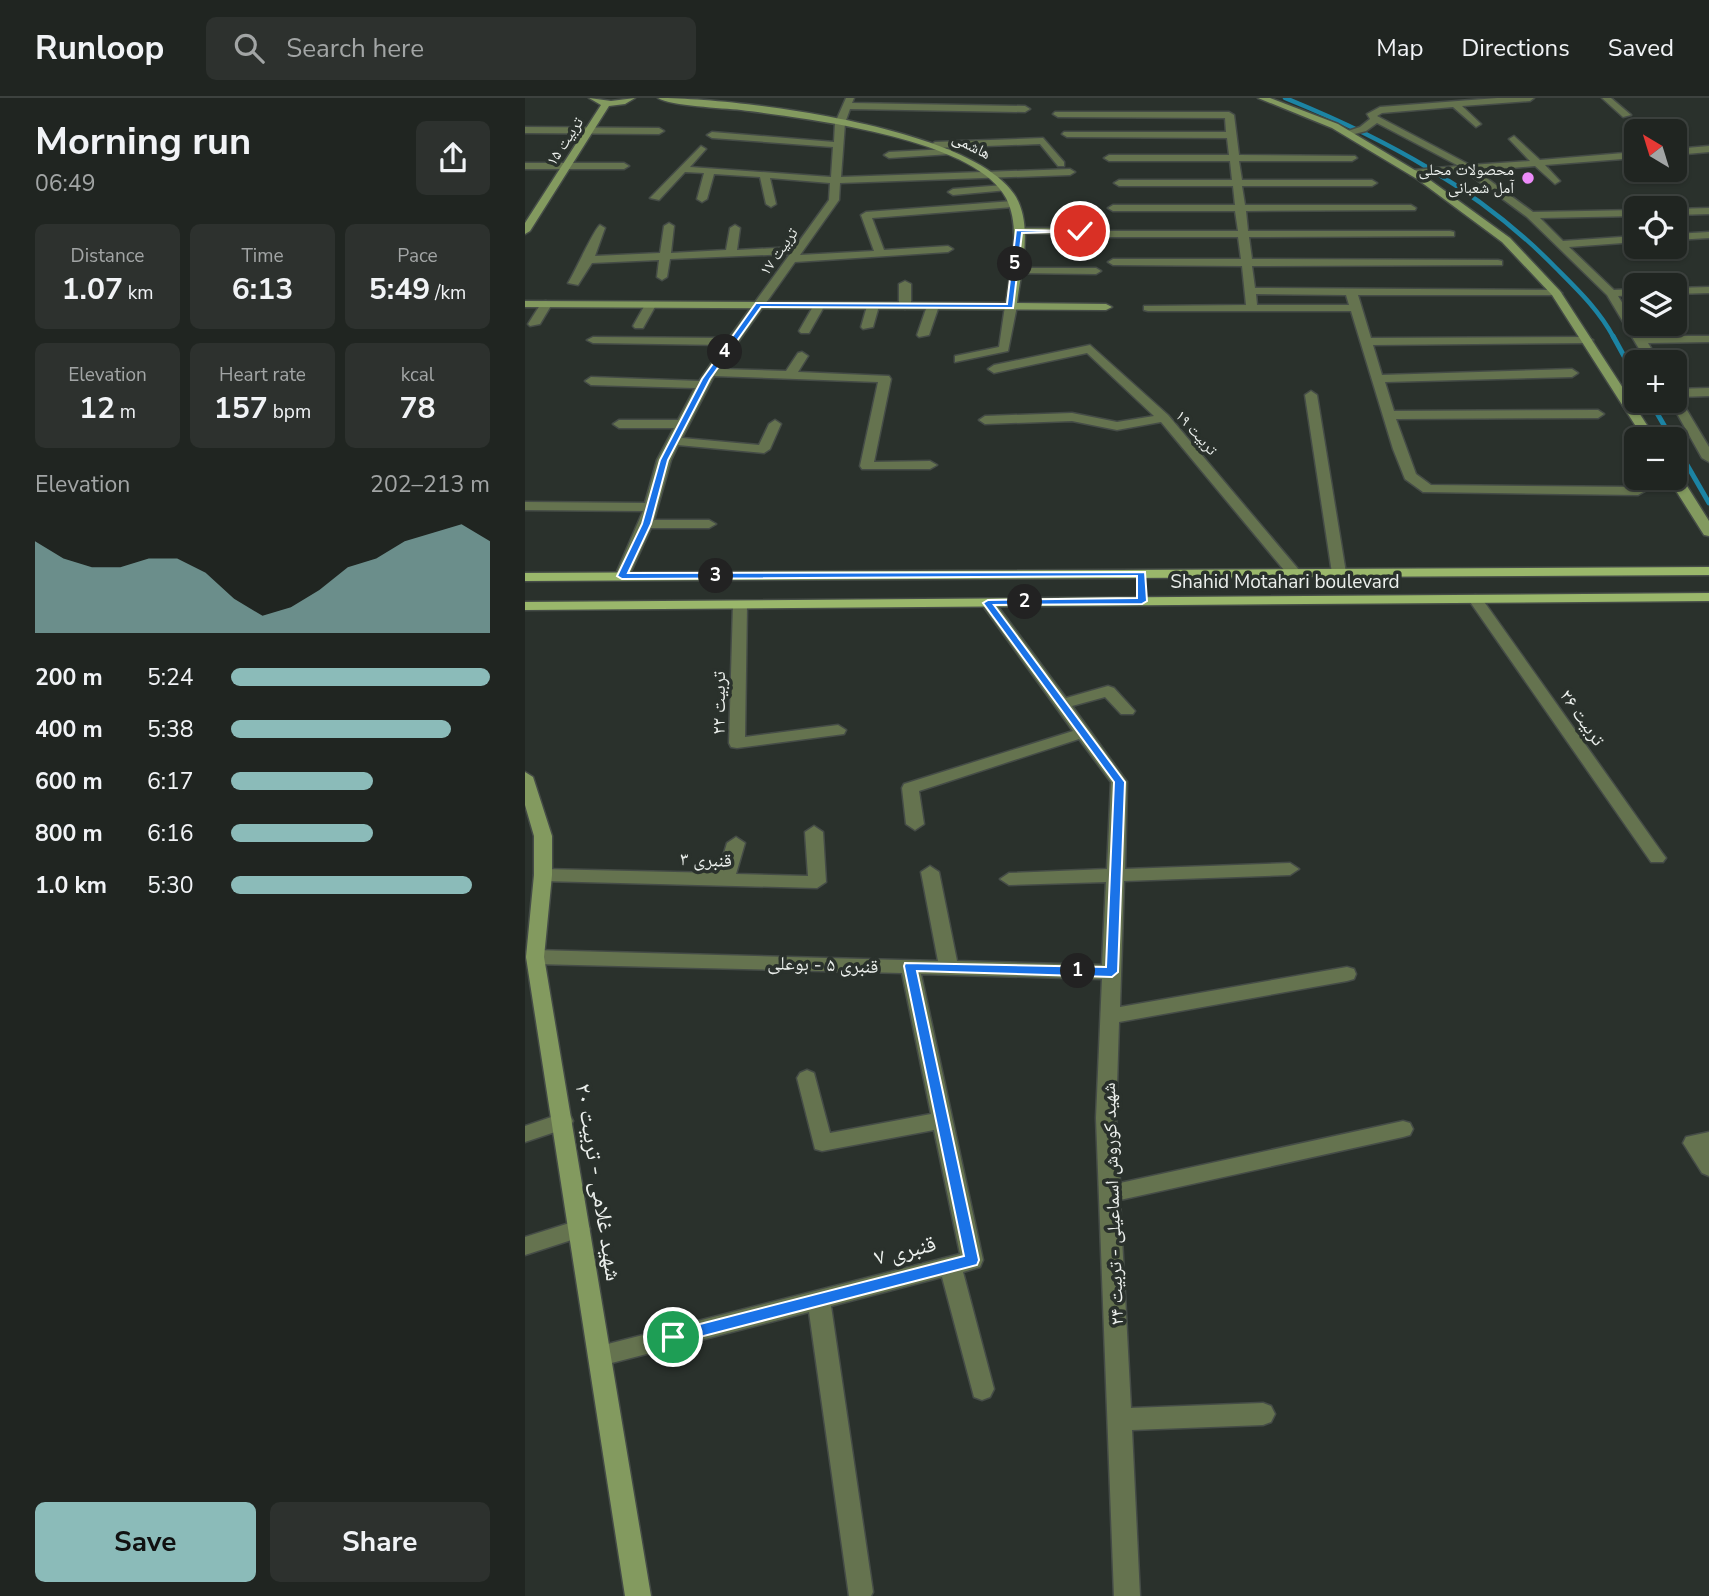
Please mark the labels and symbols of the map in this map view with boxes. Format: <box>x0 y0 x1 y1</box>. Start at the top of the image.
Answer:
street label: تربیت ۱۵ <box>541 113 589 170</box>
north arrow <box>1624 119 1687 182</box>
street label: هاشمی <box>949 127 994 165</box>
place label: محصولات محلی آمل شعبانی <box>1418 159 1515 199</box>
marker: محصولات محلی آمل شعبانی <box>1520 170 1536 186</box>
pin <box>1050 201 1110 261</box>
street label: تربیت ۱۷ <box>754 223 803 280</box>
pin: 5 <box>997 246 1033 282</box>
pin: 4 <box>707 334 743 370</box>
street label: تربیت ۱۹ <box>1170 405 1223 460</box>
pin: 3 <box>699 559 733 594</box>
street label: Shahid Motahari boulevard <box>1170 569 1400 595</box>
pin: 2 <box>1007 584 1043 620</box>
street label: تربیت ۲۲ <box>706 671 732 735</box>
street label: تربیت ۲۶ <box>1553 684 1611 751</box>
street label: قنبری ۳ <box>680 846 732 874</box>
street label: قنبری ۵ - بوعلی <box>767 950 879 980</box>
pin: 1 <box>1061 954 1095 988</box>
street label: شهید غلامی - تربیت ۲۰ <box>568 1081 629 1283</box>
street label: شهید کوروش اسماعیلی - تربیت ۲۴ <box>1096 1082 1130 1326</box>
street label: قنبری ۷ <box>871 1228 939 1273</box>
pin <box>643 1307 703 1367</box>

